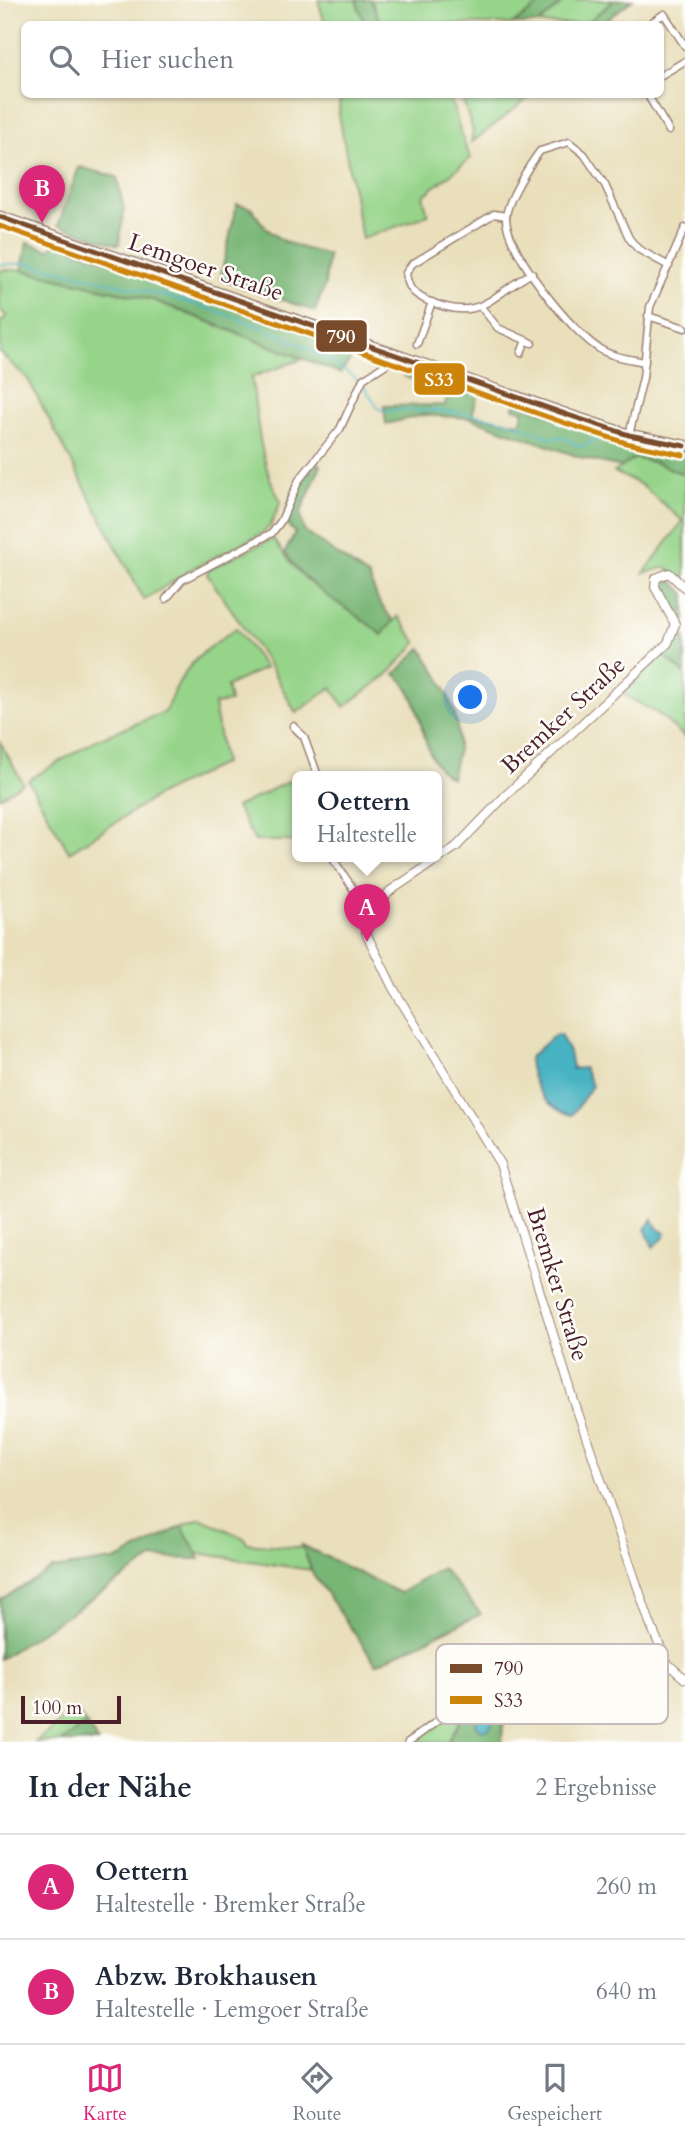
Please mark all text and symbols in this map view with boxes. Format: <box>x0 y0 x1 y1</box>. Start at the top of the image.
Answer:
search box <box>21 21 664 98</box>
icon: search <box>45 41 83 79</box>
text: Hier suchen <box>101 42 234 77</box>
pin: B <box>19 165 65 223</box>
street label: Lemgoer Straße <box>124 225 288 309</box>
line badge: 790 <box>315 319 368 353</box>
text: 790 <box>326 324 356 350</box>
line badge: S33 <box>413 362 466 396</box>
text: S33 <box>424 367 454 393</box>
street label: Bremker Straße <box>494 649 633 782</box>
your location <box>453 680 487 714</box>
popup <box>292 771 442 862</box>
text: Oettern <box>317 784 410 819</box>
text: Haltestelle <box>317 819 417 850</box>
pin: A <box>344 884 390 942</box>
street label: Bremker Straße <box>518 1203 597 1365</box>
legend <box>436 1644 668 1724</box>
text: 790 <box>494 1656 523 1682</box>
text: S33 <box>494 1688 523 1714</box>
scale bar <box>21 1693 121 1725</box>
text: 100 m <box>32 1695 82 1721</box>
text: In der Nähe <box>28 1767 192 1808</box>
text: 2 Ergebnisse <box>535 1772 657 1803</box>
text: Oettern <box>95 1854 188 1889</box>
text: A <box>42 1871 60 1902</box>
text: 260 m <box>596 1871 657 1902</box>
text: Haltestelle · Bremker Straße <box>95 1889 366 1920</box>
text: Abzw. Brokhausen <box>95 1959 317 1994</box>
text: B <box>43 1976 59 2007</box>
text: 640 m <box>596 1976 657 2007</box>
text: Haltestelle · Lemgoer Straße <box>95 1994 369 2025</box>
tab: Karte <box>83 2059 127 2127</box>
tab: Route <box>293 2059 341 2127</box>
tab: Gespeichert <box>507 2059 602 2127</box>

